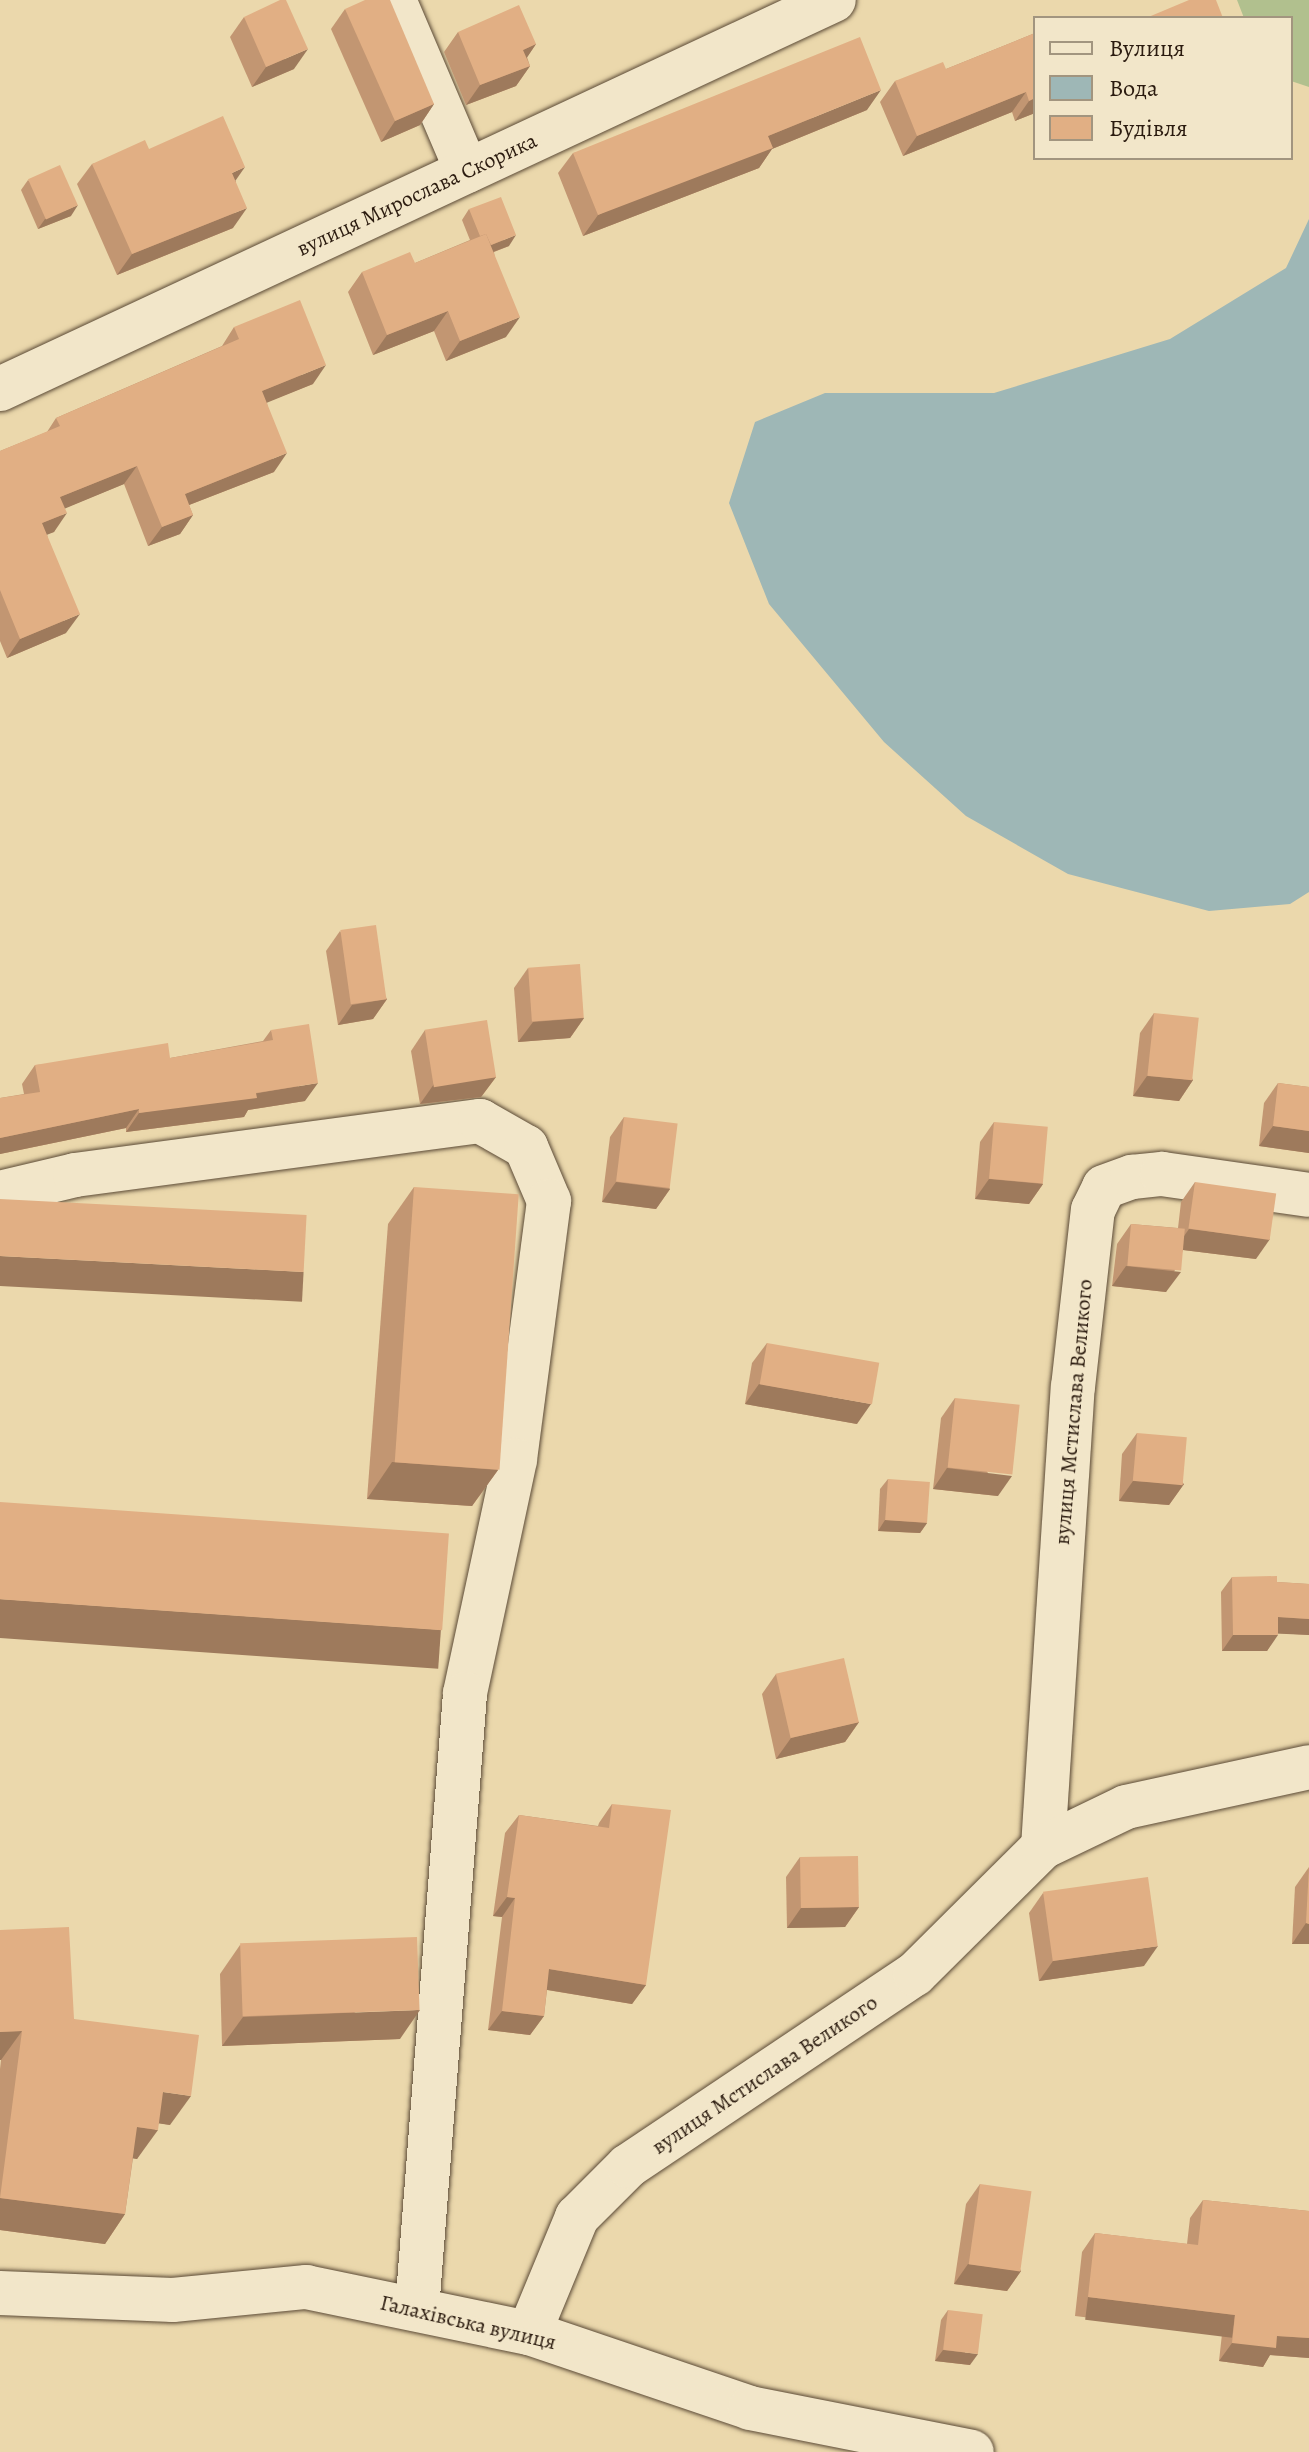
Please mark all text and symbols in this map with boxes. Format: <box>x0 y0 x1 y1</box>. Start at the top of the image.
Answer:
legend <box>1033 16 1293 160</box>
text: Вулиця <box>1109 32 1185 64</box>
text: Вода <box>1109 72 1158 104</box>
text: Будівля <box>1109 112 1188 144</box>
street label: вулиця Мирослава Скорика <box>293 128 541 262</box>
street label: вулиця Мстислава Великого <box>1049 1278 1099 1546</box>
street label: вулиця Мстислава Великого <box>647 1990 883 2160</box>
street label: Галахівська вулиця <box>377 2290 559 2356</box>

